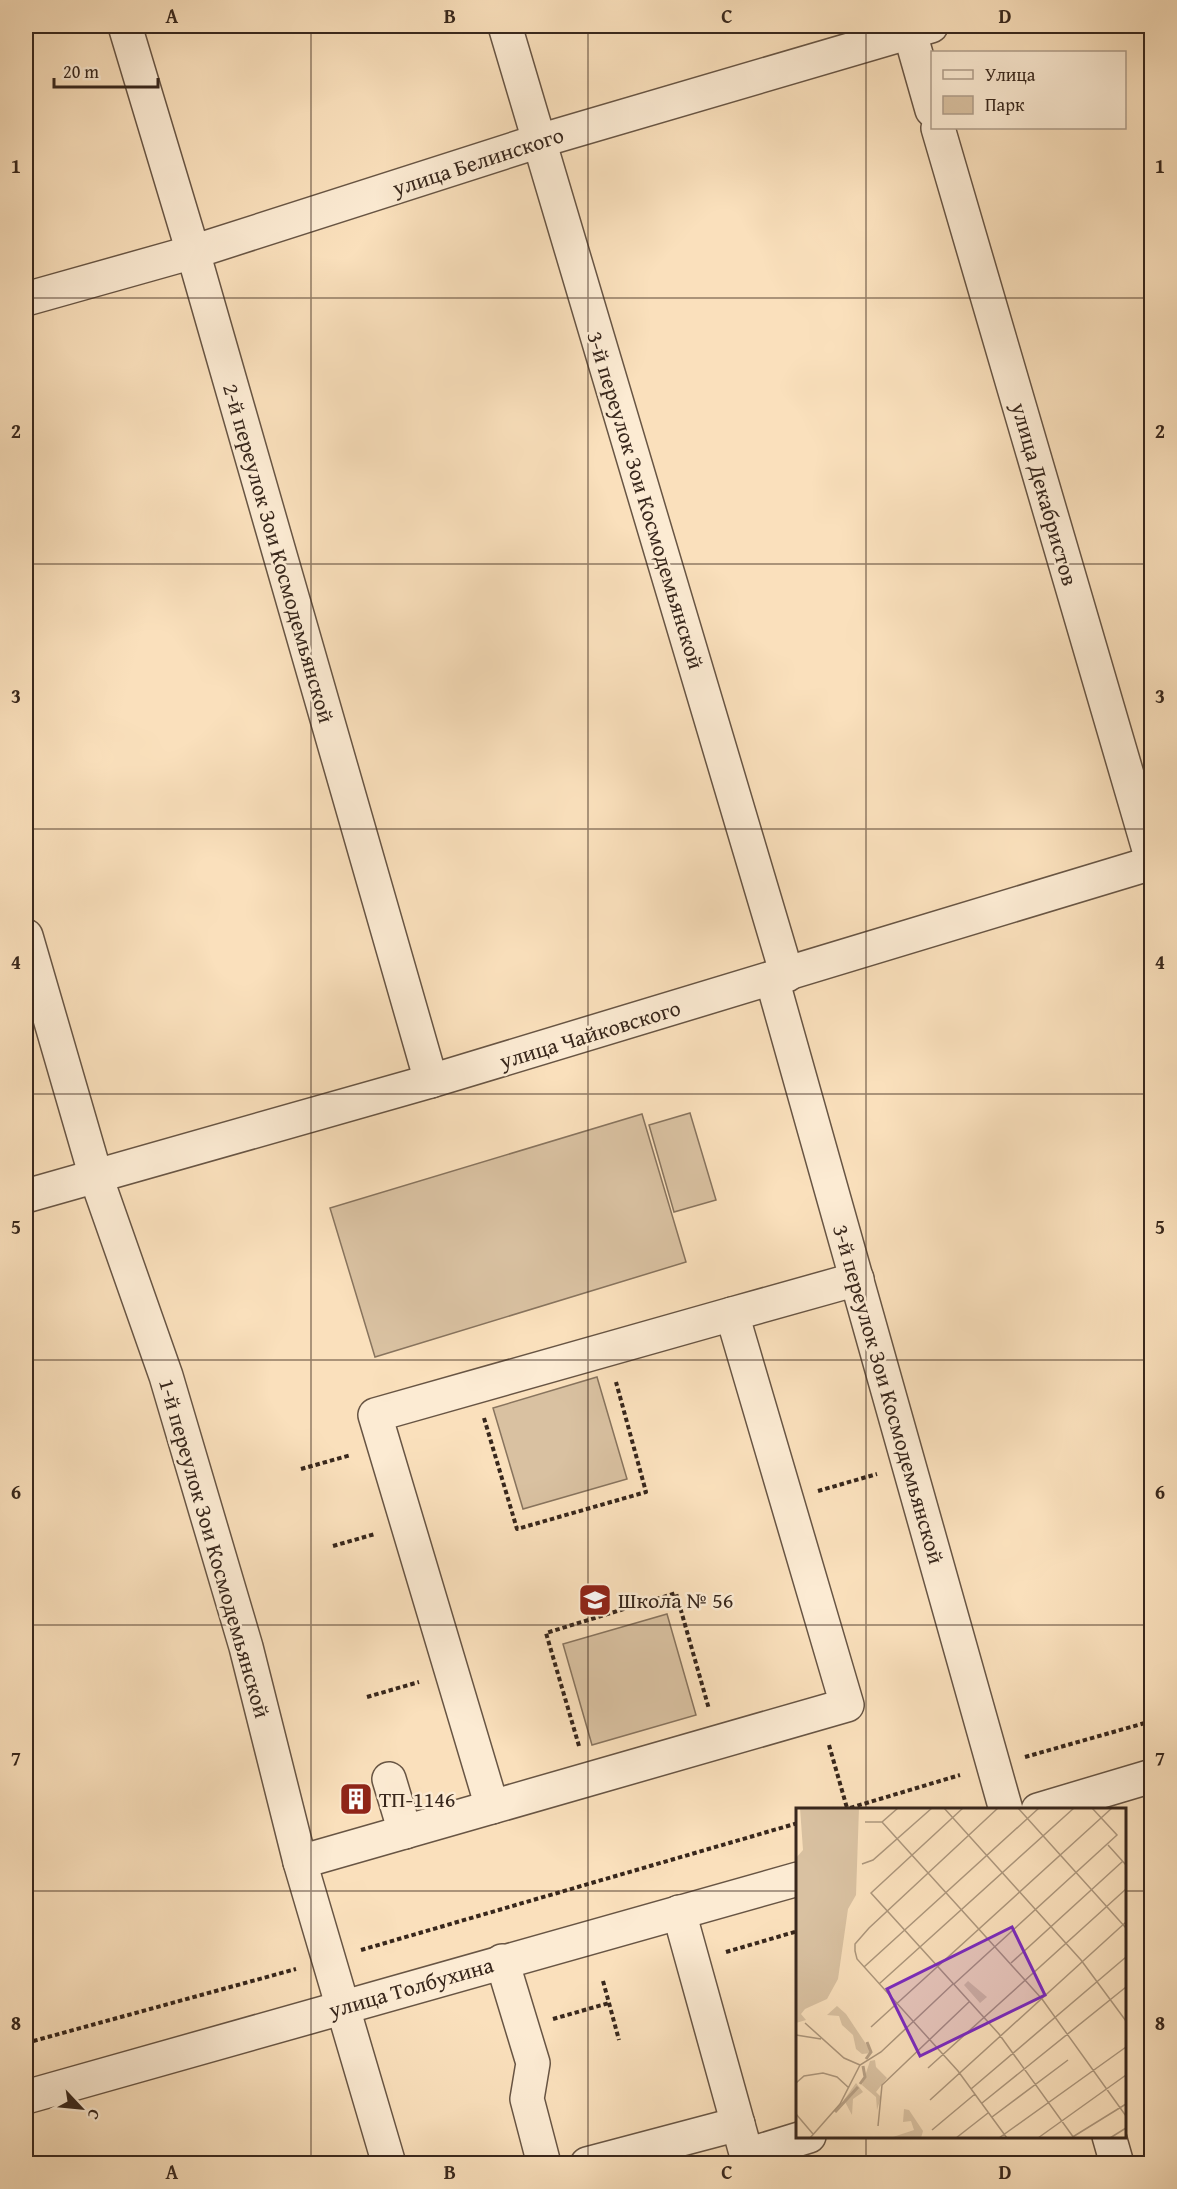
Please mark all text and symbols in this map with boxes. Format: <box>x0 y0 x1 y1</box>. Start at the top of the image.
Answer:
text: A <box>166 1 179 30</box>
text: B <box>444 1 456 30</box>
text: C <box>721 1 733 30</box>
text: D <box>998 1 1012 30</box>
scale bar <box>54 51 158 89</box>
legend <box>931 51 1126 129</box>
text: 20 m <box>63 58 99 85</box>
text: Улица <box>985 61 1036 88</box>
text: Парк <box>985 91 1025 118</box>
street label: улица Белинского <box>387 118 568 204</box>
text: 1 <box>11 151 21 180</box>
text: 1 <box>1155 151 1165 180</box>
street label: 3-й переулок Зои Космодемьянской <box>579 327 713 673</box>
street label: 2-й переулок Зои Космодемьянской <box>215 380 343 726</box>
street label: улица Декабристов <box>1003 398 1086 589</box>
text: 2 <box>11 416 21 445</box>
text: 2 <box>1155 416 1165 445</box>
text: 3 <box>11 681 21 710</box>
text: 3 <box>1155 681 1165 710</box>
text: 4 <box>11 947 21 976</box>
text: 4 <box>1155 947 1165 976</box>
street label: улица Чайковского <box>495 991 684 1077</box>
text: 5 <box>11 1212 21 1241</box>
text: 5 <box>1155 1212 1165 1241</box>
street label: 3-й переулок Зои Космодемьянской <box>825 1221 953 1567</box>
street label: 1-й переулок Зои Космодемьянской <box>151 1375 279 1721</box>
text: 6 <box>11 1477 21 1506</box>
text: 6 <box>1155 1477 1165 1506</box>
school or university icon: Школа № 56 <box>577 1582 613 1618</box>
place label: Школа № 56 <box>618 1584 733 1616</box>
text: 7 <box>11 1743 21 1772</box>
text: 7 <box>1155 1743 1165 1772</box>
building icon: ТП-1146 <box>338 1781 374 1817</box>
place label: ТП-1146 <box>379 1783 455 1815</box>
inset map <box>796 1808 1126 2138</box>
street label: улица Толбухина <box>324 1948 498 2026</box>
text: 8 <box>11 2008 21 2037</box>
text: 8 <box>1155 2008 1165 2037</box>
north arrow <box>51 2078 111 2138</box>
text: С <box>82 2105 107 2124</box>
text: A <box>166 2157 179 2186</box>
text: B <box>444 2157 456 2186</box>
text: C <box>721 2157 733 2186</box>
text: D <box>998 2157 1012 2186</box>

